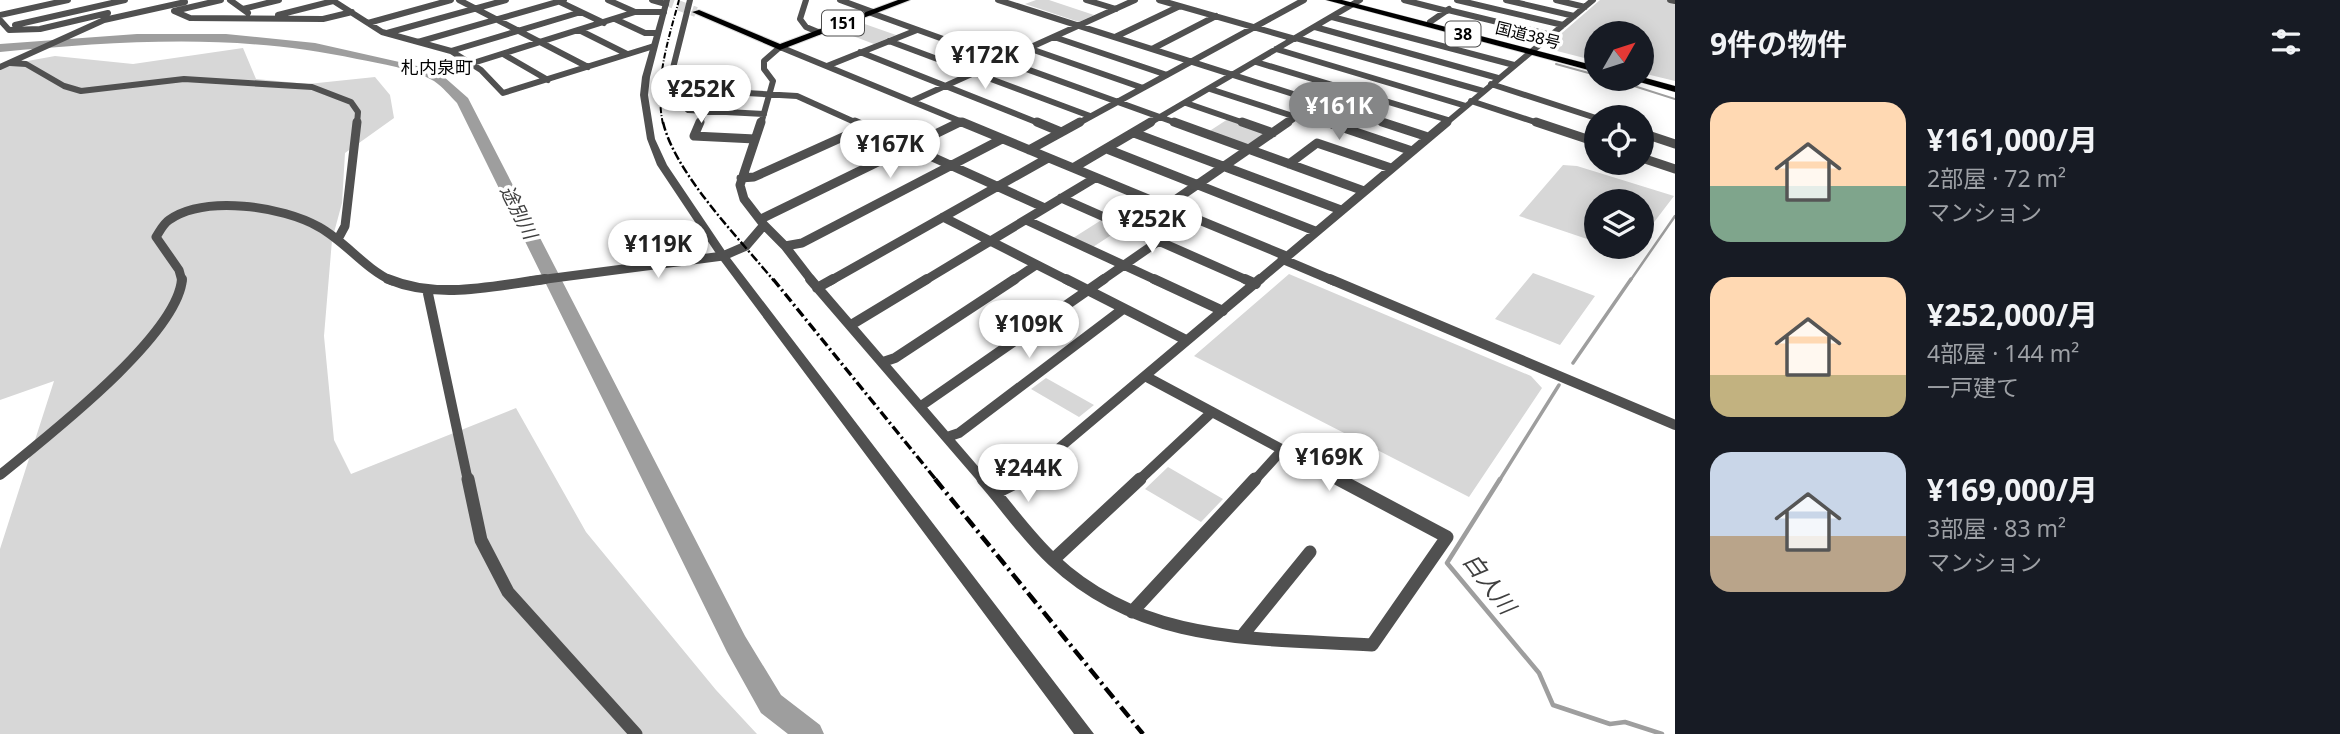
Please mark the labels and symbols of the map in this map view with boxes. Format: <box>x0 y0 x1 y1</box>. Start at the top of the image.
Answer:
road number: 151 <box>822 10 864 36</box>
street label: 国道38号 <box>1493 16 1563 54</box>
north arrow <box>1584 21 1654 91</box>
road number: 38 <box>1446 22 1480 46</box>
pin: ¥172K <box>936 32 1034 91</box>
district label: 札内泉町 <box>401 55 473 79</box>
pin: ¥252K <box>652 66 750 125</box>
pin: ¥161K <box>1290 82 1388 142</box>
pin: ¥167K <box>841 120 939 180</box>
water label: 途別川 <box>494 181 544 245</box>
pin: ¥252K <box>1103 196 1201 255</box>
pin: ¥119K <box>609 220 707 280</box>
pin: ¥109K <box>980 300 1078 360</box>
pin: ¥169K <box>1280 434 1378 493</box>
pin: ¥244K <box>979 444 1077 504</box>
water label: 白人川 <box>1456 546 1525 623</box>

